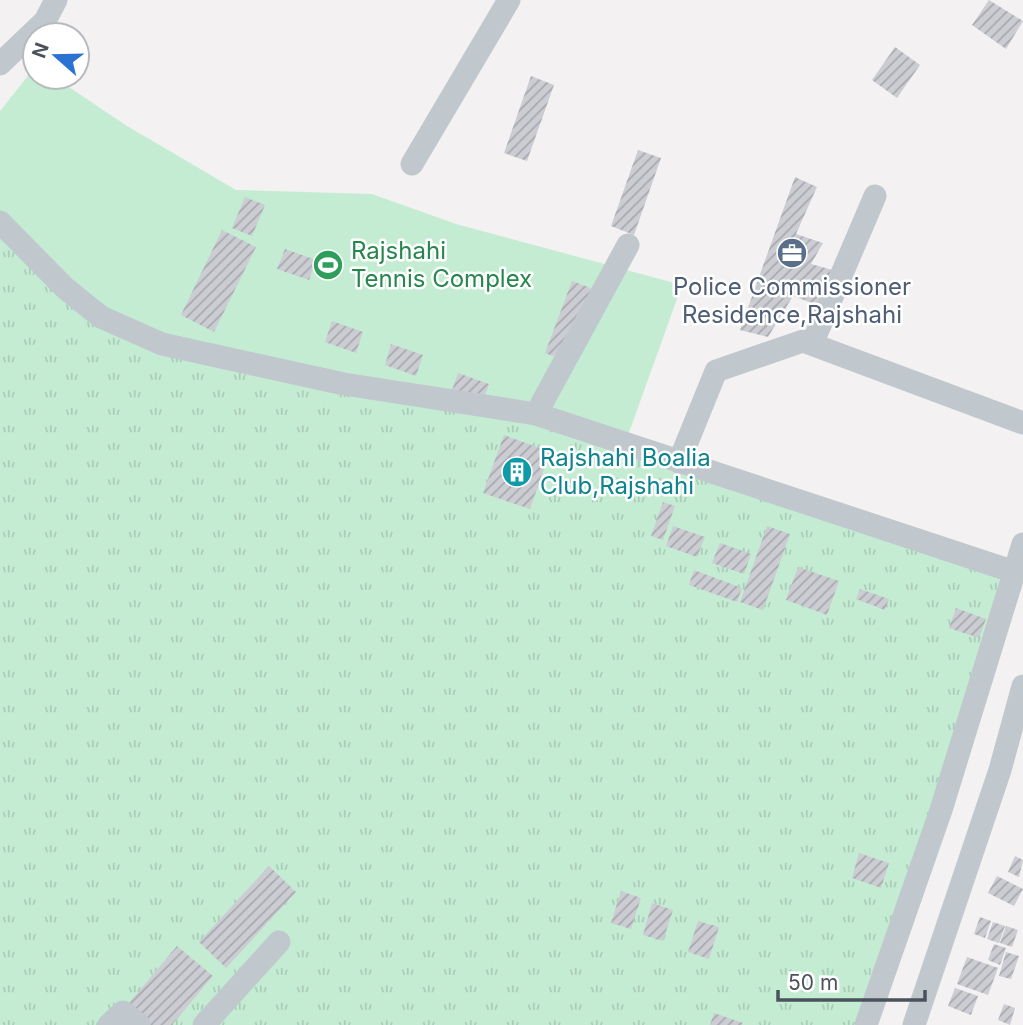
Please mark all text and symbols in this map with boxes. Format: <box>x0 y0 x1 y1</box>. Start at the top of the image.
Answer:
north arrow <box>21 21 91 91</box>
text: N <box>27 40 54 61</box>
place label: Rajshahi Tennis Complex <box>351 236 532 293</box>
office icon: Police Commissioner Residence,Rajshahi <box>775 236 809 270</box>
sports icon: Rajshahi Tennis Complex <box>311 248 345 282</box>
place label: Police Commissioner Residence,Rajshahi <box>673 272 911 329</box>
place label: Rajshahi Boalia Club,Rajshahi <box>540 443 711 500</box>
building icon: Rajshahi Boalia Club,Rajshahi <box>500 455 534 489</box>
scale bar <box>778 958 925 1002</box>
text: 50 m <box>788 970 838 995</box>

